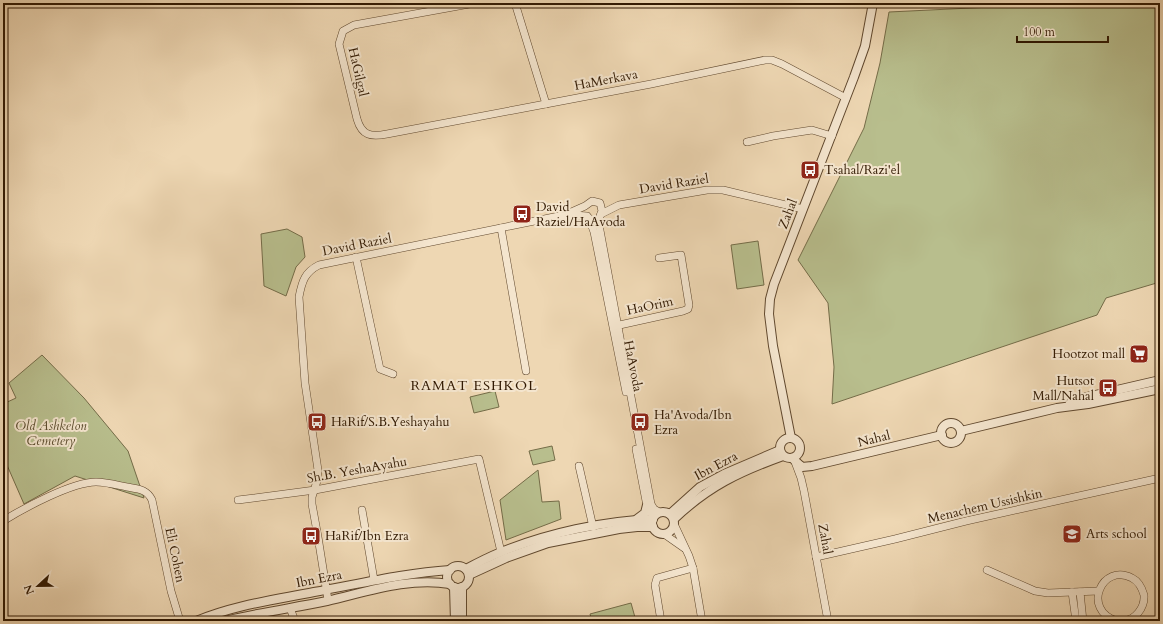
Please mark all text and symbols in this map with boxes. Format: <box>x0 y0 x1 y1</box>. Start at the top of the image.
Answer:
scale bar <box>1017 18 1108 44</box>
text: 100 m <box>1023 24 1056 40</box>
street label: HaGilgal <box>344 46 373 99</box>
street label: HaMerkava <box>573 65 640 95</box>
bus stop icon: Tsahal/Razi'el <box>799 159 821 181</box>
place label: Tsahal/Razi'el <box>824 161 901 179</box>
street label: David Raziel <box>638 170 711 198</box>
street label: Zahal <box>774 196 802 232</box>
place label: David Raziel/HaAvoda <box>536 198 626 231</box>
bus stop icon: David Raziel/HaAvoda <box>511 203 533 225</box>
street label: David Raziel <box>321 229 394 261</box>
street label: HaOrim <box>625 292 675 320</box>
street label: HaAvoda <box>619 339 647 394</box>
supermarket icon: Hootzot mall <box>1128 343 1150 365</box>
place label: Hootzot mall <box>1052 345 1126 363</box>
place label: Hutsot Mall/Nahal <box>1033 372 1095 405</box>
district label: RAMAT ESHKOL <box>410 376 538 395</box>
bus stop icon: Hutsot Mall/Nahal <box>1097 377 1119 399</box>
place label: Ha'Avoda/Ibn Ezra <box>654 406 732 439</box>
bus stop icon: HaRif/S.B.Yeshayahu <box>306 411 328 433</box>
bus stop icon: Ha'Avoda/Ibn Ezra <box>629 411 651 433</box>
place label: HaRif/S.B.Yeshayahu <box>331 413 450 431</box>
park label: Old Ashkelon Cemetery <box>15 417 87 450</box>
street label: Nahal <box>856 426 893 452</box>
street label: Ibn Ezra <box>691 447 741 485</box>
street label: Sh.B. YeshaAyahu <box>306 452 408 488</box>
street label: Menachem Ussishkin <box>926 484 1045 528</box>
street label: Zahal <box>813 522 837 556</box>
school or university icon: Arts school <box>1061 523 1083 545</box>
bus stop icon: HaRif/Ibn Ezra <box>300 525 322 547</box>
place label: Arts school <box>1086 525 1147 543</box>
street label: Eli Cohen <box>160 526 190 585</box>
place label: HaRif/Ibn Ezra <box>325 527 409 545</box>
north arrow <box>18 566 58 606</box>
street label: Ibn Ezra <box>294 566 344 592</box>
text: N <box>20 582 38 597</box>

